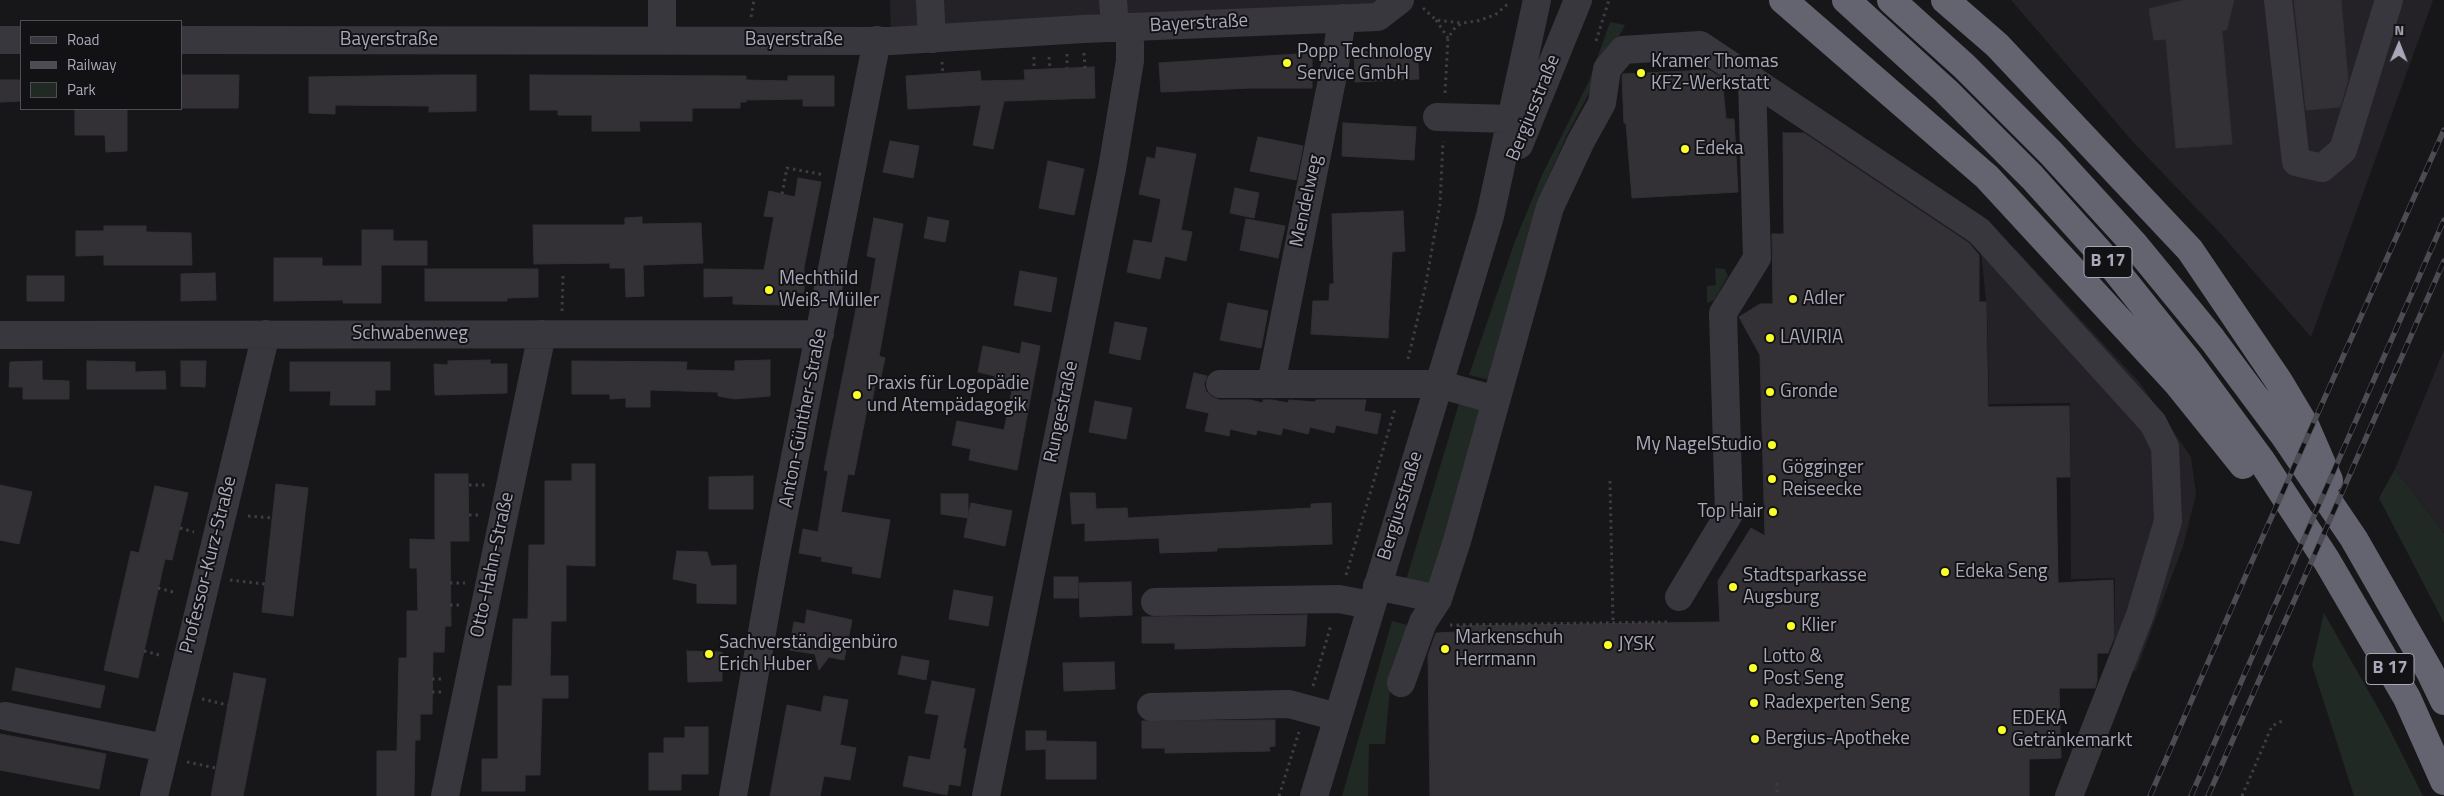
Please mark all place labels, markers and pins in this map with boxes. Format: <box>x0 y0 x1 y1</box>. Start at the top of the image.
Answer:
place label: Popp Technology Service GmbH <box>1297 41 1432 85</box>
place label: Kramer Thomas KFZ-Werkstatt <box>1651 51 1779 95</box>
marker: Popp Technology Service GmbH <box>1281 57 1293 69</box>
marker: Kramer Thomas KFZ-Werkstatt <box>1635 67 1647 79</box>
place label: Edeka <box>1695 138 1744 160</box>
marker: Edeka <box>1679 143 1691 155</box>
place label: Mechthild Weiß-Müller <box>779 268 879 312</box>
marker: Mechthild Weiß-Müller <box>763 284 775 296</box>
place label: Adler <box>1803 288 1845 310</box>
marker: Adler <box>1787 293 1799 305</box>
place label: LAVIRIA <box>1780 327 1843 349</box>
marker: LAVIRIA <box>1764 332 1776 344</box>
place label: Praxis für Logopädie und Atempädagogik <box>867 373 1029 417</box>
place label: Gronde <box>1780 381 1838 403</box>
marker: Gronde <box>1764 386 1776 398</box>
marker: Praxis für Logopädie und Atempädagogik <box>851 389 863 401</box>
place label: My NagelStudio <box>1635 434 1762 456</box>
marker: My NagelStudio <box>1766 439 1778 451</box>
place label: Gögginger Reiseecke <box>1782 457 1864 501</box>
marker: Gögginger Reiseecke <box>1766 473 1778 485</box>
place label: Top Hair <box>1697 501 1763 523</box>
marker: Top Hair <box>1767 506 1779 518</box>
place label: Edeka Seng <box>1955 561 2048 583</box>
place label: Stadtsparkasse Augsburg <box>1743 565 1867 609</box>
marker: Edeka Seng <box>1939 566 1951 578</box>
marker: Stadtsparkasse Augsburg <box>1727 581 1739 593</box>
place label: Klier <box>1801 615 1837 637</box>
marker: Klier <box>1785 620 1797 632</box>
place label: Markenschuh Herrmann <box>1455 627 1563 671</box>
place label: Sachverständigenbüro Erich Huber <box>719 632 898 676</box>
place label: JYSK <box>1618 634 1654 656</box>
marker: JYSK <box>1602 639 1614 651</box>
marker: Markenschuh Herrmann <box>1439 643 1451 655</box>
place label: Lotto & Post Seng <box>1763 646 1844 690</box>
marker: Sachverständigenbüro Erich Huber <box>703 648 715 660</box>
marker: Lotto & Post Seng <box>1747 662 1759 674</box>
place label: Radexperten Seng <box>1764 692 1910 714</box>
marker: Radexperten Seng <box>1748 697 1760 709</box>
place label: EDEKA Getränkemarkt <box>2012 708 2132 752</box>
marker: EDEKA Getränkemarkt <box>1996 724 2008 736</box>
place label: Bergius-Apotheke <box>1765 728 1910 750</box>
marker: Bergius-Apotheke <box>1749 733 1761 745</box>

